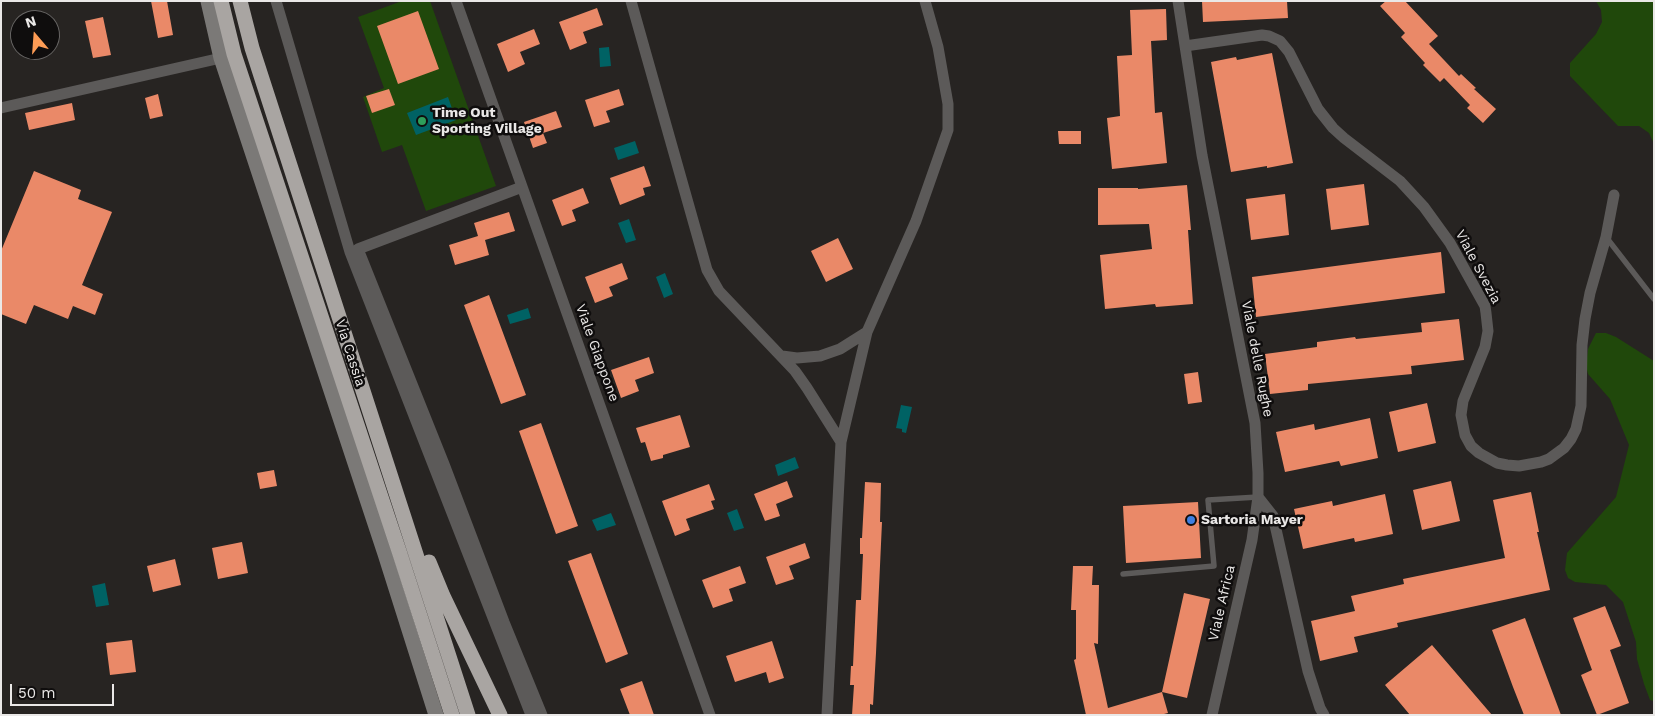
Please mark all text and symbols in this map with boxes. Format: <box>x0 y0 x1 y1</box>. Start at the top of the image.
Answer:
north arrow <box>10 10 60 60</box>
text: N <box>23 12 38 31</box>
place label: Time Out Sporting Village <box>432 105 542 138</box>
marker: Time Out Sporting Village <box>416 115 428 127</box>
street label: Viale Svezia <box>1452 227 1504 307</box>
street label: Viale delle Rughe <box>1237 299 1277 419</box>
street label: Viale Giappone <box>572 302 622 404</box>
street label: Via Cassia <box>331 317 369 389</box>
place label: Sartoria Mayer <box>1201 512 1303 528</box>
marker: Sartoria Mayer <box>1185 514 1197 526</box>
street label: Viale Africa <box>1205 563 1239 643</box>
scale bar <box>12 674 116 706</box>
text: 50 m <box>18 684 55 702</box>

